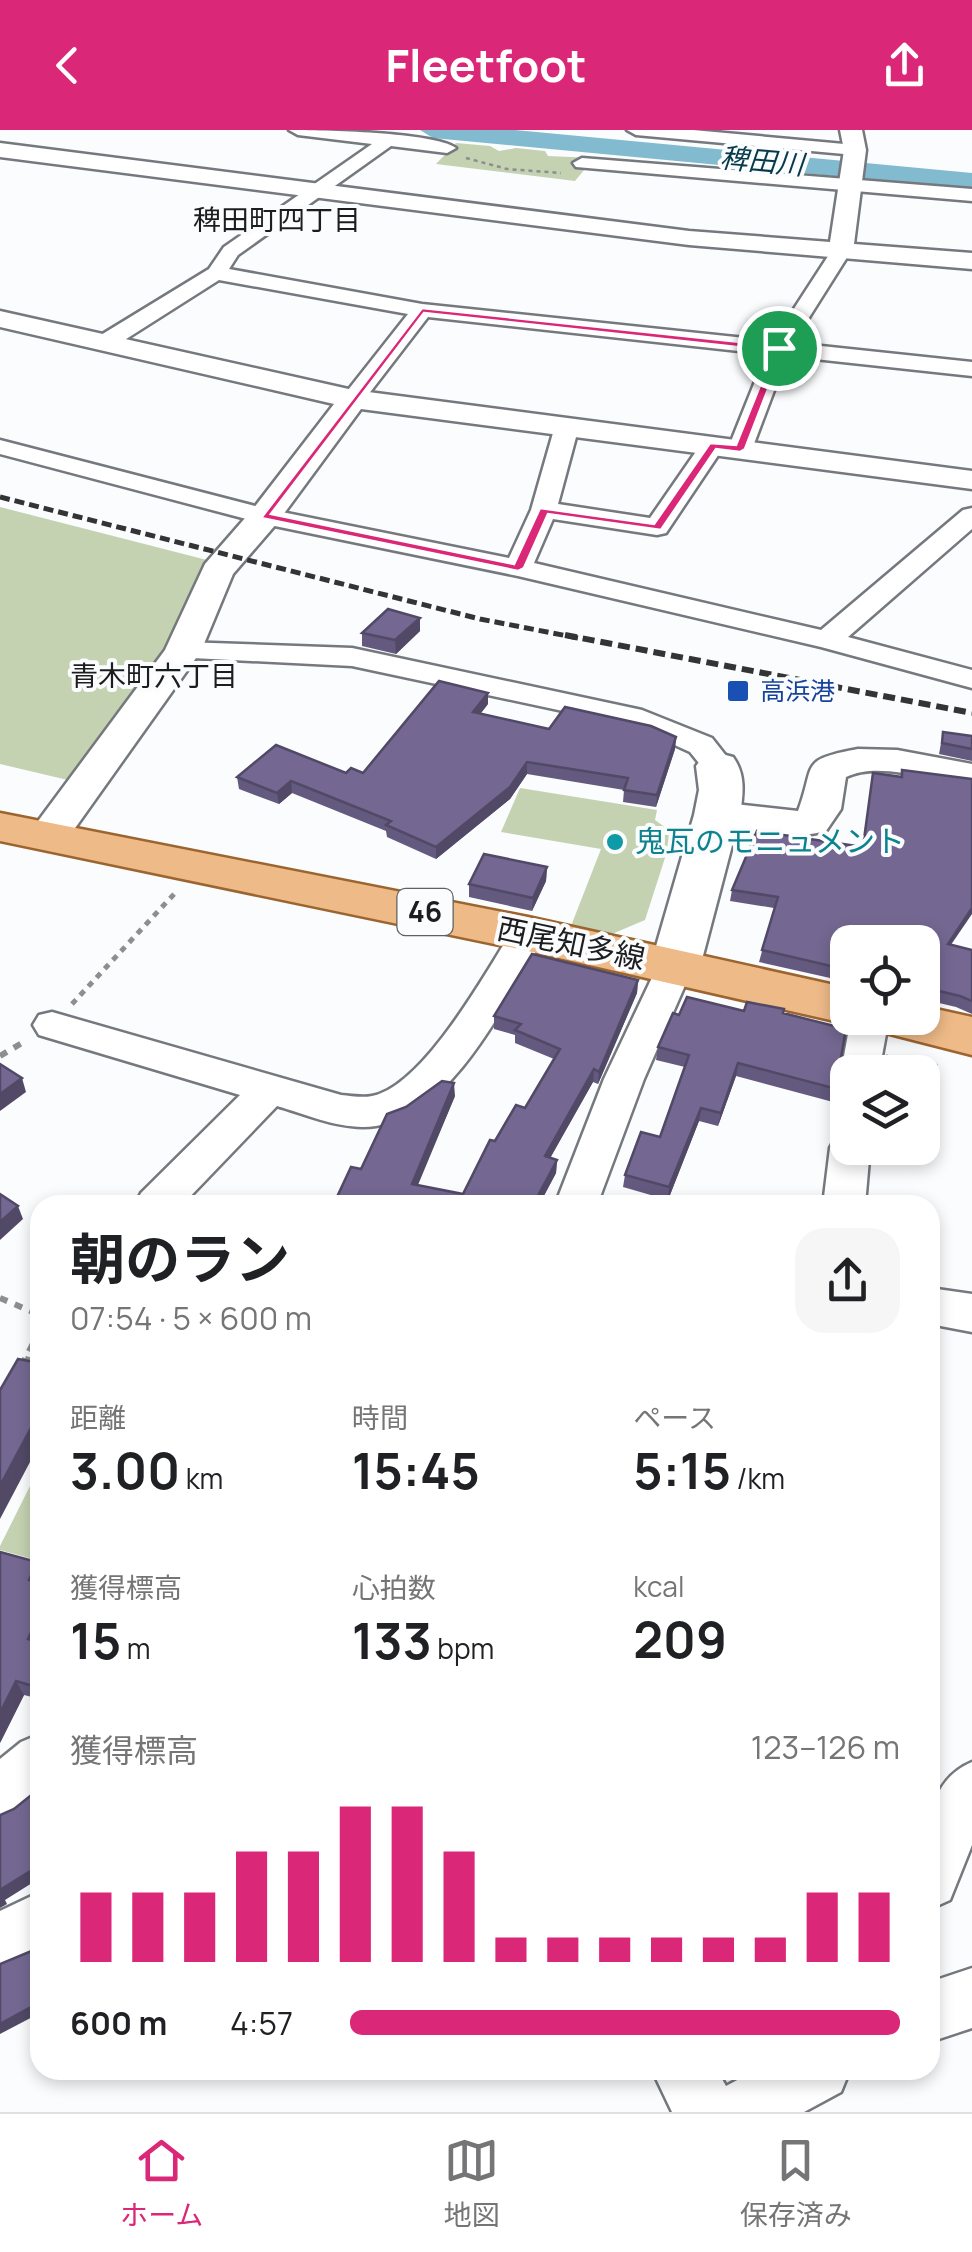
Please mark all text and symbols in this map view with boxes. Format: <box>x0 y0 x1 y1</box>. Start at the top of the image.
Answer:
text: Fleetfoot <box>385 34 587 96</box>
icon: back <box>40 38 95 93</box>
icon: share <box>877 38 932 93</box>
water label: 稗田川 <box>719 137 809 183</box>
district label: 稗田町四丁目 <box>193 200 361 238</box>
pin <box>737 306 822 391</box>
icon: arrive <box>752 321 807 376</box>
district label: 青木町六丁目 <box>70 656 238 694</box>
place label: 高浜港 <box>760 673 835 708</box>
marker: 高浜港 <box>725 678 751 704</box>
place label: 鬼瓦のモニュメント <box>635 820 905 861</box>
marker: 鬼瓦のモニュメント <box>604 831 626 853</box>
road number: 46 <box>398 889 452 935</box>
street label: 西尾知多線 <box>494 907 649 978</box>
map controls <box>830 925 940 1165</box>
button: locate <box>830 925 940 1035</box>
button: layers <box>830 1055 940 1165</box>
text: 朝のラン <box>70 1220 290 1296</box>
button: share <box>795 1228 900 1333</box>
text: 07:54 · 5 × 600 m <box>70 1296 312 1340</box>
text: 距離 <box>70 1398 126 1436</box>
text: 時間 <box>352 1398 408 1436</box>
text: ペース <box>633 1398 716 1436</box>
text: 3.00 <box>70 1436 180 1504</box>
text: 15:45 <box>352 1436 480 1504</box>
text: 5:15 <box>633 1436 731 1504</box>
text: km <box>180 1459 223 1497</box>
text: /km <box>731 1459 785 1497</box>
text: kcal <box>633 1567 684 1605</box>
text: 獲得標高 <box>70 1568 182 1606</box>
text: 心拍数 <box>352 1568 436 1606</box>
text: 209 <box>633 1605 727 1673</box>
text: 15 <box>70 1606 121 1674</box>
text: 133 <box>352 1606 432 1674</box>
text: m <box>121 1629 151 1667</box>
text: bpm <box>432 1629 494 1667</box>
text: 123–126 m <box>751 1725 900 1769</box>
text: 獲得標高 <box>70 1728 198 1772</box>
text: 600 m <box>70 2001 167 2045</box>
text: 4:57 <box>230 2001 293 2045</box>
tab: ホーム <box>120 2133 203 2233</box>
tab: 地図 <box>444 2133 500 2233</box>
tab: 保存済み <box>740 2133 852 2233</box>

